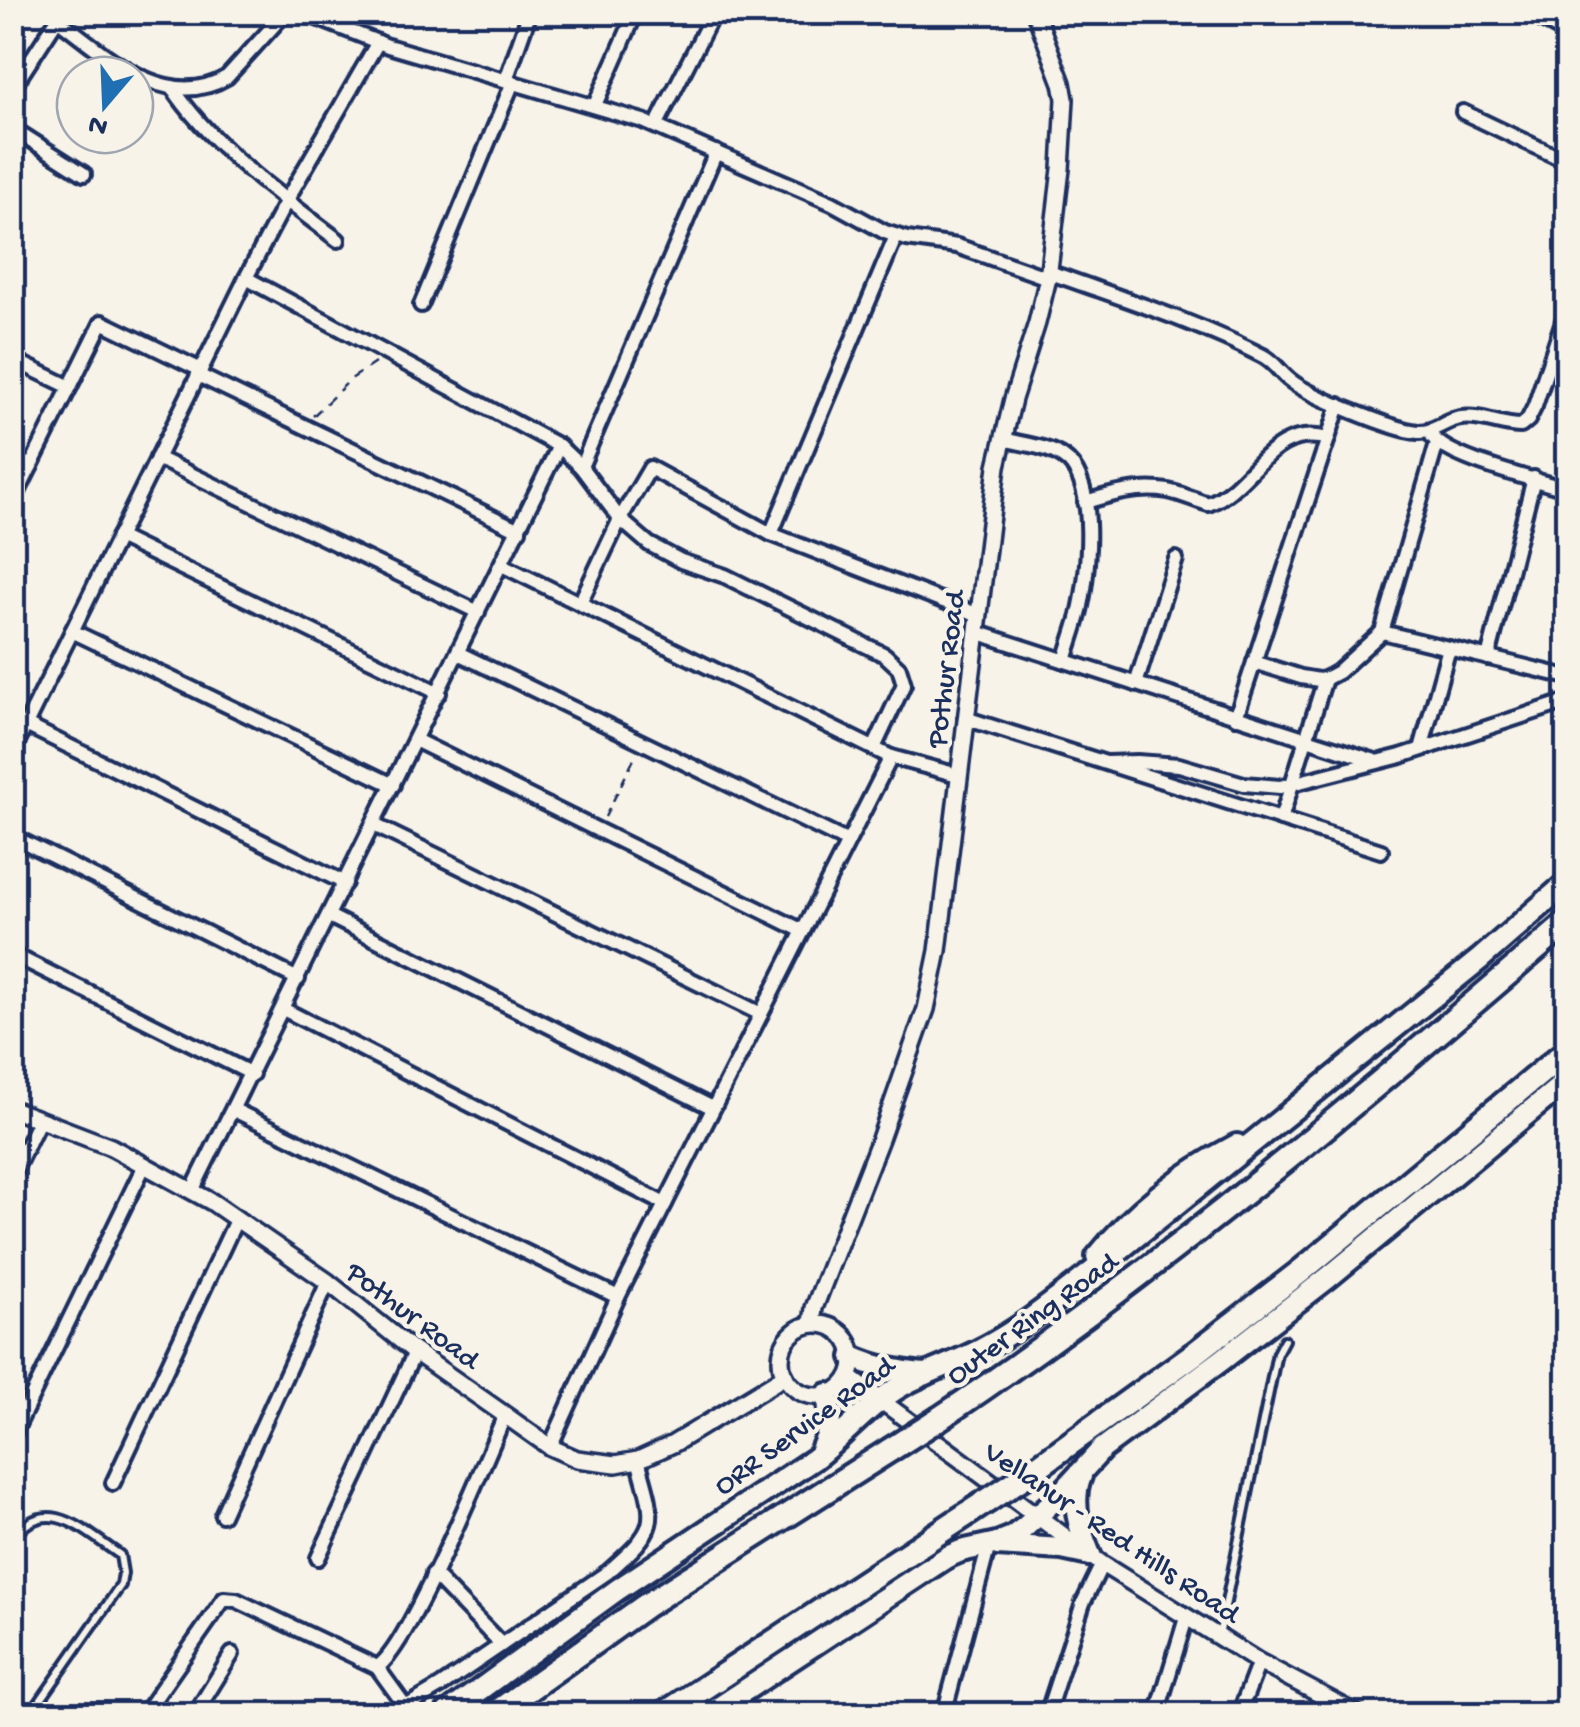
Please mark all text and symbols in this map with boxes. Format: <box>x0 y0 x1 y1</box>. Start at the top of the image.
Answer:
north arrow <box>55 55 155 155</box>
text: N <box>84 106 112 143</box>
street label: Pothur Road <box>921 587 976 751</box>
street label: Outer Ring Road <box>941 1245 1128 1395</box>
street label: Pothur Road <box>337 1256 487 1381</box>
street label: ORR Service Road <box>709 1349 905 1505</box>
street label: Vellanur - Red Hills Road <box>975 1436 1247 1635</box>

